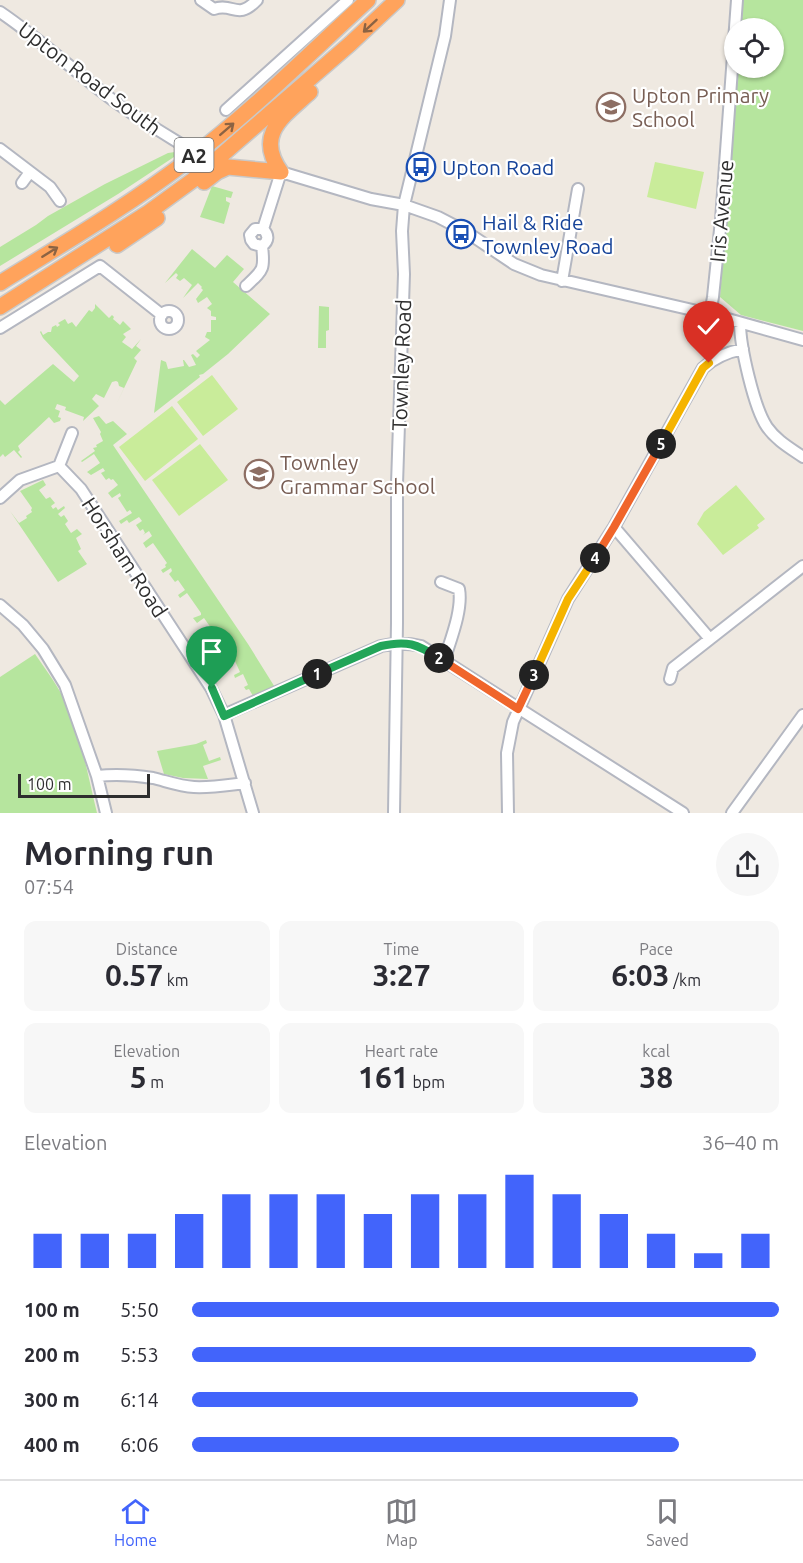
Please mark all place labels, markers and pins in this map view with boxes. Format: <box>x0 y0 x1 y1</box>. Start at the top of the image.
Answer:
place label: Upton Primary School <box>632 83 769 131</box>
school or university icon: Upton Primary School <box>595 91 627 123</box>
bus stop icon: Upton Road <box>405 151 437 183</box>
place label: Upton Road <box>442 155 554 179</box>
place label: Hail & Ride Townley Road <box>482 210 614 258</box>
bus stop icon: Hail & Ride Townley Road <box>445 218 477 250</box>
pin <box>683 301 734 363</box>
pin: 5 <box>646 429 676 459</box>
place label: Townley Grammar School <box>280 450 435 498</box>
school or university icon: Townley Grammar School <box>243 458 275 490</box>
pin: 4 <box>580 543 610 573</box>
pin <box>186 626 237 688</box>
pin: 2 <box>424 643 454 673</box>
pin: 1 <box>302 659 332 689</box>
pin: 3 <box>519 660 549 690</box>

